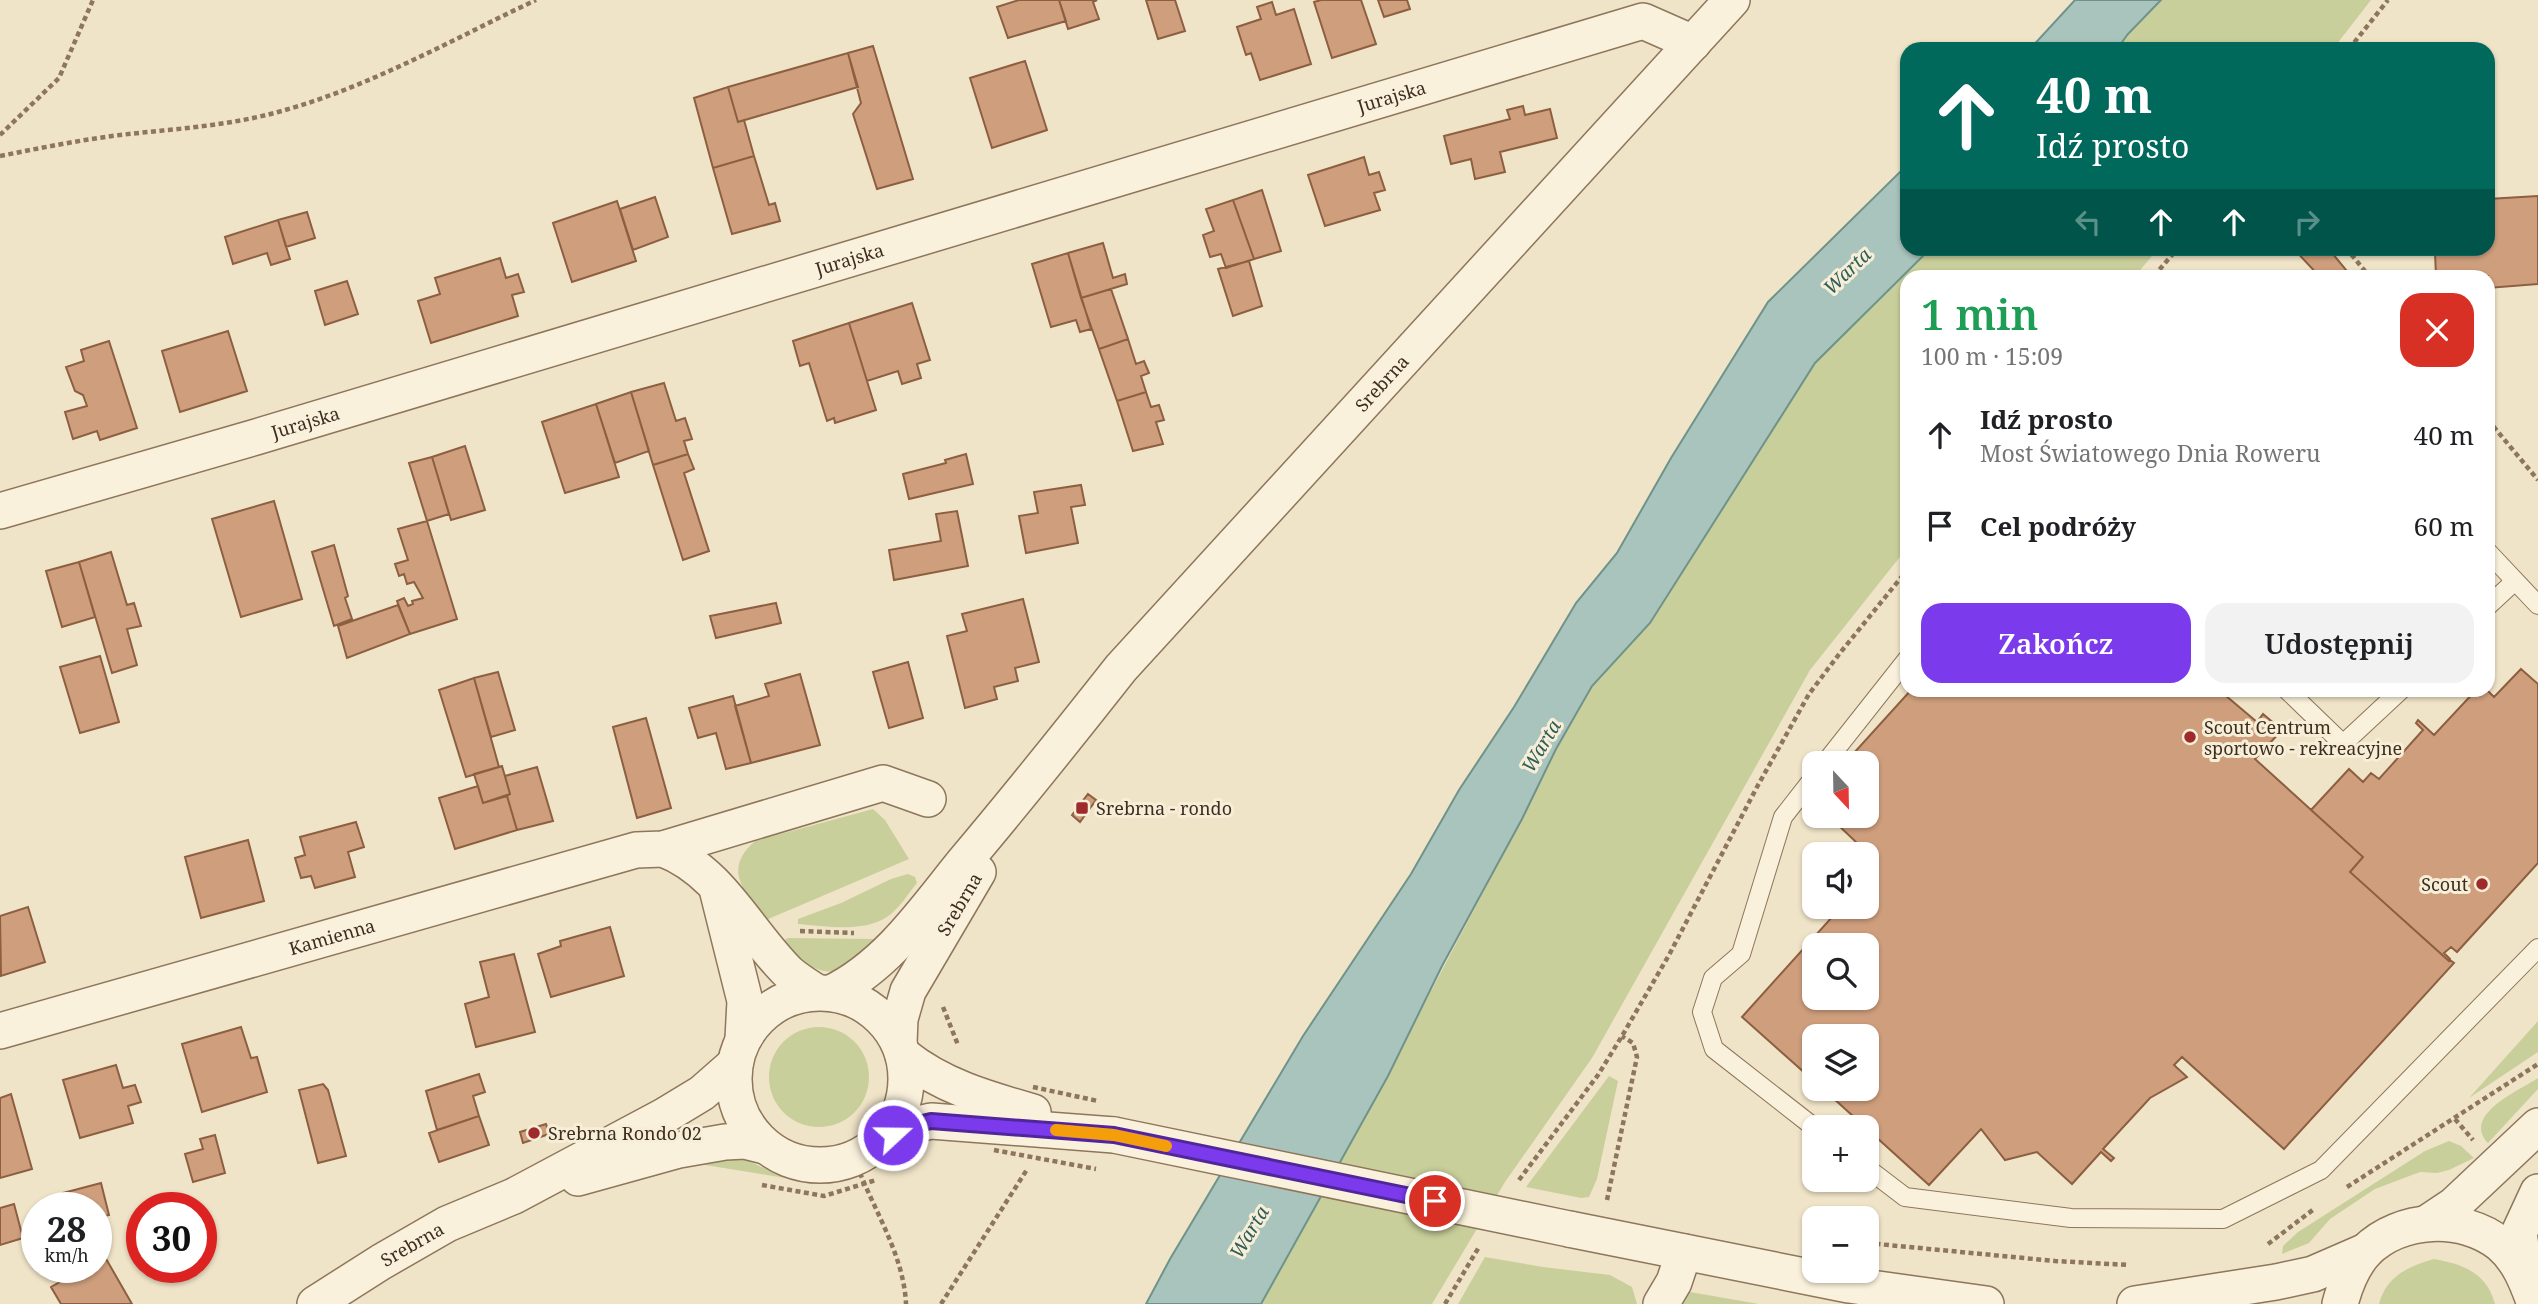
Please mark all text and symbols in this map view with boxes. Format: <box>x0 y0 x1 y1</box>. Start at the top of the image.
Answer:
text: 40 m <box>2036 61 2152 127</box>
icon: ahead <box>1921 70 2012 161</box>
street label: Jurajska <box>1353 75 1429 118</box>
text: Idź prosto <box>2036 124 2189 167</box>
icon: left <box>2069 203 2107 241</box>
icon: ahead <box>2142 203 2180 241</box>
icon: ahead <box>2215 203 2253 241</box>
icon: right <box>2288 203 2326 241</box>
street label: Jurajska <box>811 237 887 281</box>
water label: Warta <box>1818 242 1876 300</box>
text: 1 min <box>1921 285 2038 342</box>
button: close <box>2400 293 2474 367</box>
text: 100 m · 15:09 <box>1921 340 2063 372</box>
street label: Srebrna <box>1349 349 1414 417</box>
street label: Jurajska <box>267 401 342 444</box>
text: Idź prosto <box>1980 401 2113 437</box>
icon: ahead <box>1921 416 1959 454</box>
text: 40 m <box>2414 417 2474 453</box>
text: Most Światowego Dnia Roweru <box>1980 437 2321 469</box>
icon: arrive <box>1921 507 1959 545</box>
text: Cel podróży <box>1980 508 2136 544</box>
text: 60 m <box>2414 508 2474 544</box>
button: Zakończ <box>1921 603 2191 683</box>
button: Udostępnij <box>2205 603 2474 683</box>
water label: Warta <box>1515 715 1567 777</box>
place label: Scout Centrum sportowo - rekreacyjne <box>2204 715 2402 760</box>
marker: Scout Centrum sportowo - rekreacyjne <box>2182 729 2198 745</box>
north arrow <box>1802 751 1880 828</box>
map controls <box>1802 751 1879 1283</box>
place label: Srebrna - rondo <box>1096 796 1232 820</box>
marker: Srebrna - rondo <box>1074 800 1090 816</box>
button: sound <box>1802 842 1879 919</box>
street label: Srebrna <box>931 868 987 940</box>
place label: Scout <box>2421 872 2468 896</box>
marker: Scout <box>2474 876 2490 892</box>
street label: Kamienna <box>286 913 378 960</box>
button: search <box>1802 933 1879 1010</box>
button: layers <box>1802 1024 1879 1101</box>
position arrow <box>856 1098 930 1172</box>
button: + <box>1802 1115 1879 1192</box>
place label: Srebrna Rondo 02 <box>548 1121 702 1145</box>
marker: Srebrna Rondo 02 <box>526 1125 542 1141</box>
pin <box>1405 1171 1465 1231</box>
icon: arrive <box>1416 1182 1454 1220</box>
speed limit sign: 30 <box>126 1192 217 1283</box>
water label: Warta <box>1223 1201 1275 1263</box>
text: 28 <box>47 1205 86 1252</box>
button: − <box>1802 1206 1879 1283</box>
street label: Srebrna <box>376 1216 448 1272</box>
text: km/h <box>44 1243 89 1267</box>

